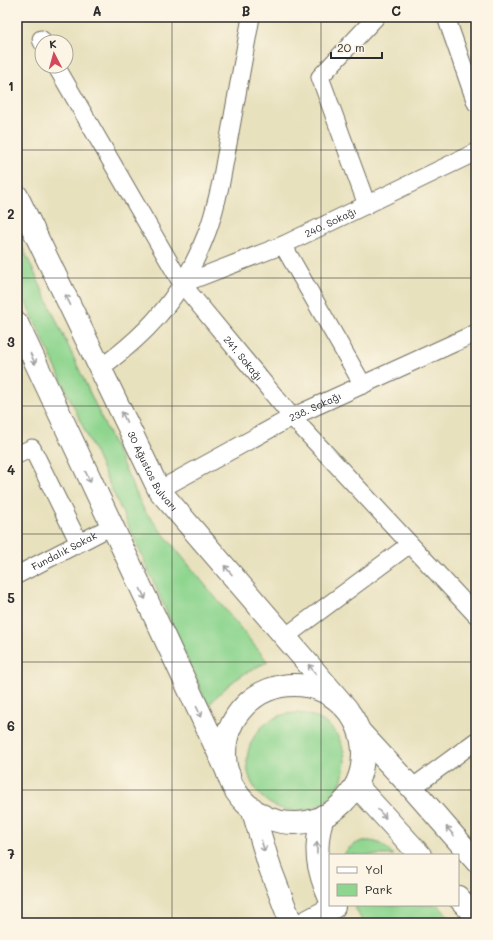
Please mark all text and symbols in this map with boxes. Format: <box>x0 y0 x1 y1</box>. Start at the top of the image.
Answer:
text: A <box>92 2 102 19</box>
text: B <box>242 2 251 19</box>
text: C <box>391 2 401 19</box>
north arrow <box>34 34 74 74</box>
scale bar <box>331 34 382 60</box>
text: K <box>49 36 57 51</box>
text: 20 m <box>337 39 365 55</box>
text: 1 <box>8 77 14 94</box>
street label: 240. Sokağı <box>302 204 359 241</box>
text: 2 <box>7 205 15 222</box>
one-way arrow <box>64 294 71 306</box>
text: 3 <box>7 333 15 350</box>
street label: 241. Sokağı <box>221 333 266 383</box>
one-way arrow <box>30 352 38 364</box>
street label: 238. Sokağı <box>287 389 343 424</box>
one-way arrow <box>120 411 127 423</box>
street label: 30 Ağustos Bulvarı <box>124 429 181 514</box>
text: 4 <box>7 461 15 478</box>
one-way arrow <box>85 470 92 482</box>
street label: Fundalık Sokak <box>29 528 99 573</box>
one-way arrow <box>223 564 232 575</box>
one-way arrow <box>140 588 147 600</box>
text: 5 <box>7 589 15 606</box>
one-way arrow <box>308 663 317 674</box>
one-way arrow <box>196 706 203 718</box>
text: 6 <box>7 717 15 734</box>
one-way arrow <box>378 808 387 819</box>
one-way arrow <box>446 826 455 837</box>
one-way arrow <box>260 839 267 852</box>
one-way arrow <box>313 842 321 855</box>
text: 7 <box>7 845 15 862</box>
legend <box>329 854 459 906</box>
text: Yol <box>365 861 383 877</box>
text: Park <box>365 881 392 897</box>

